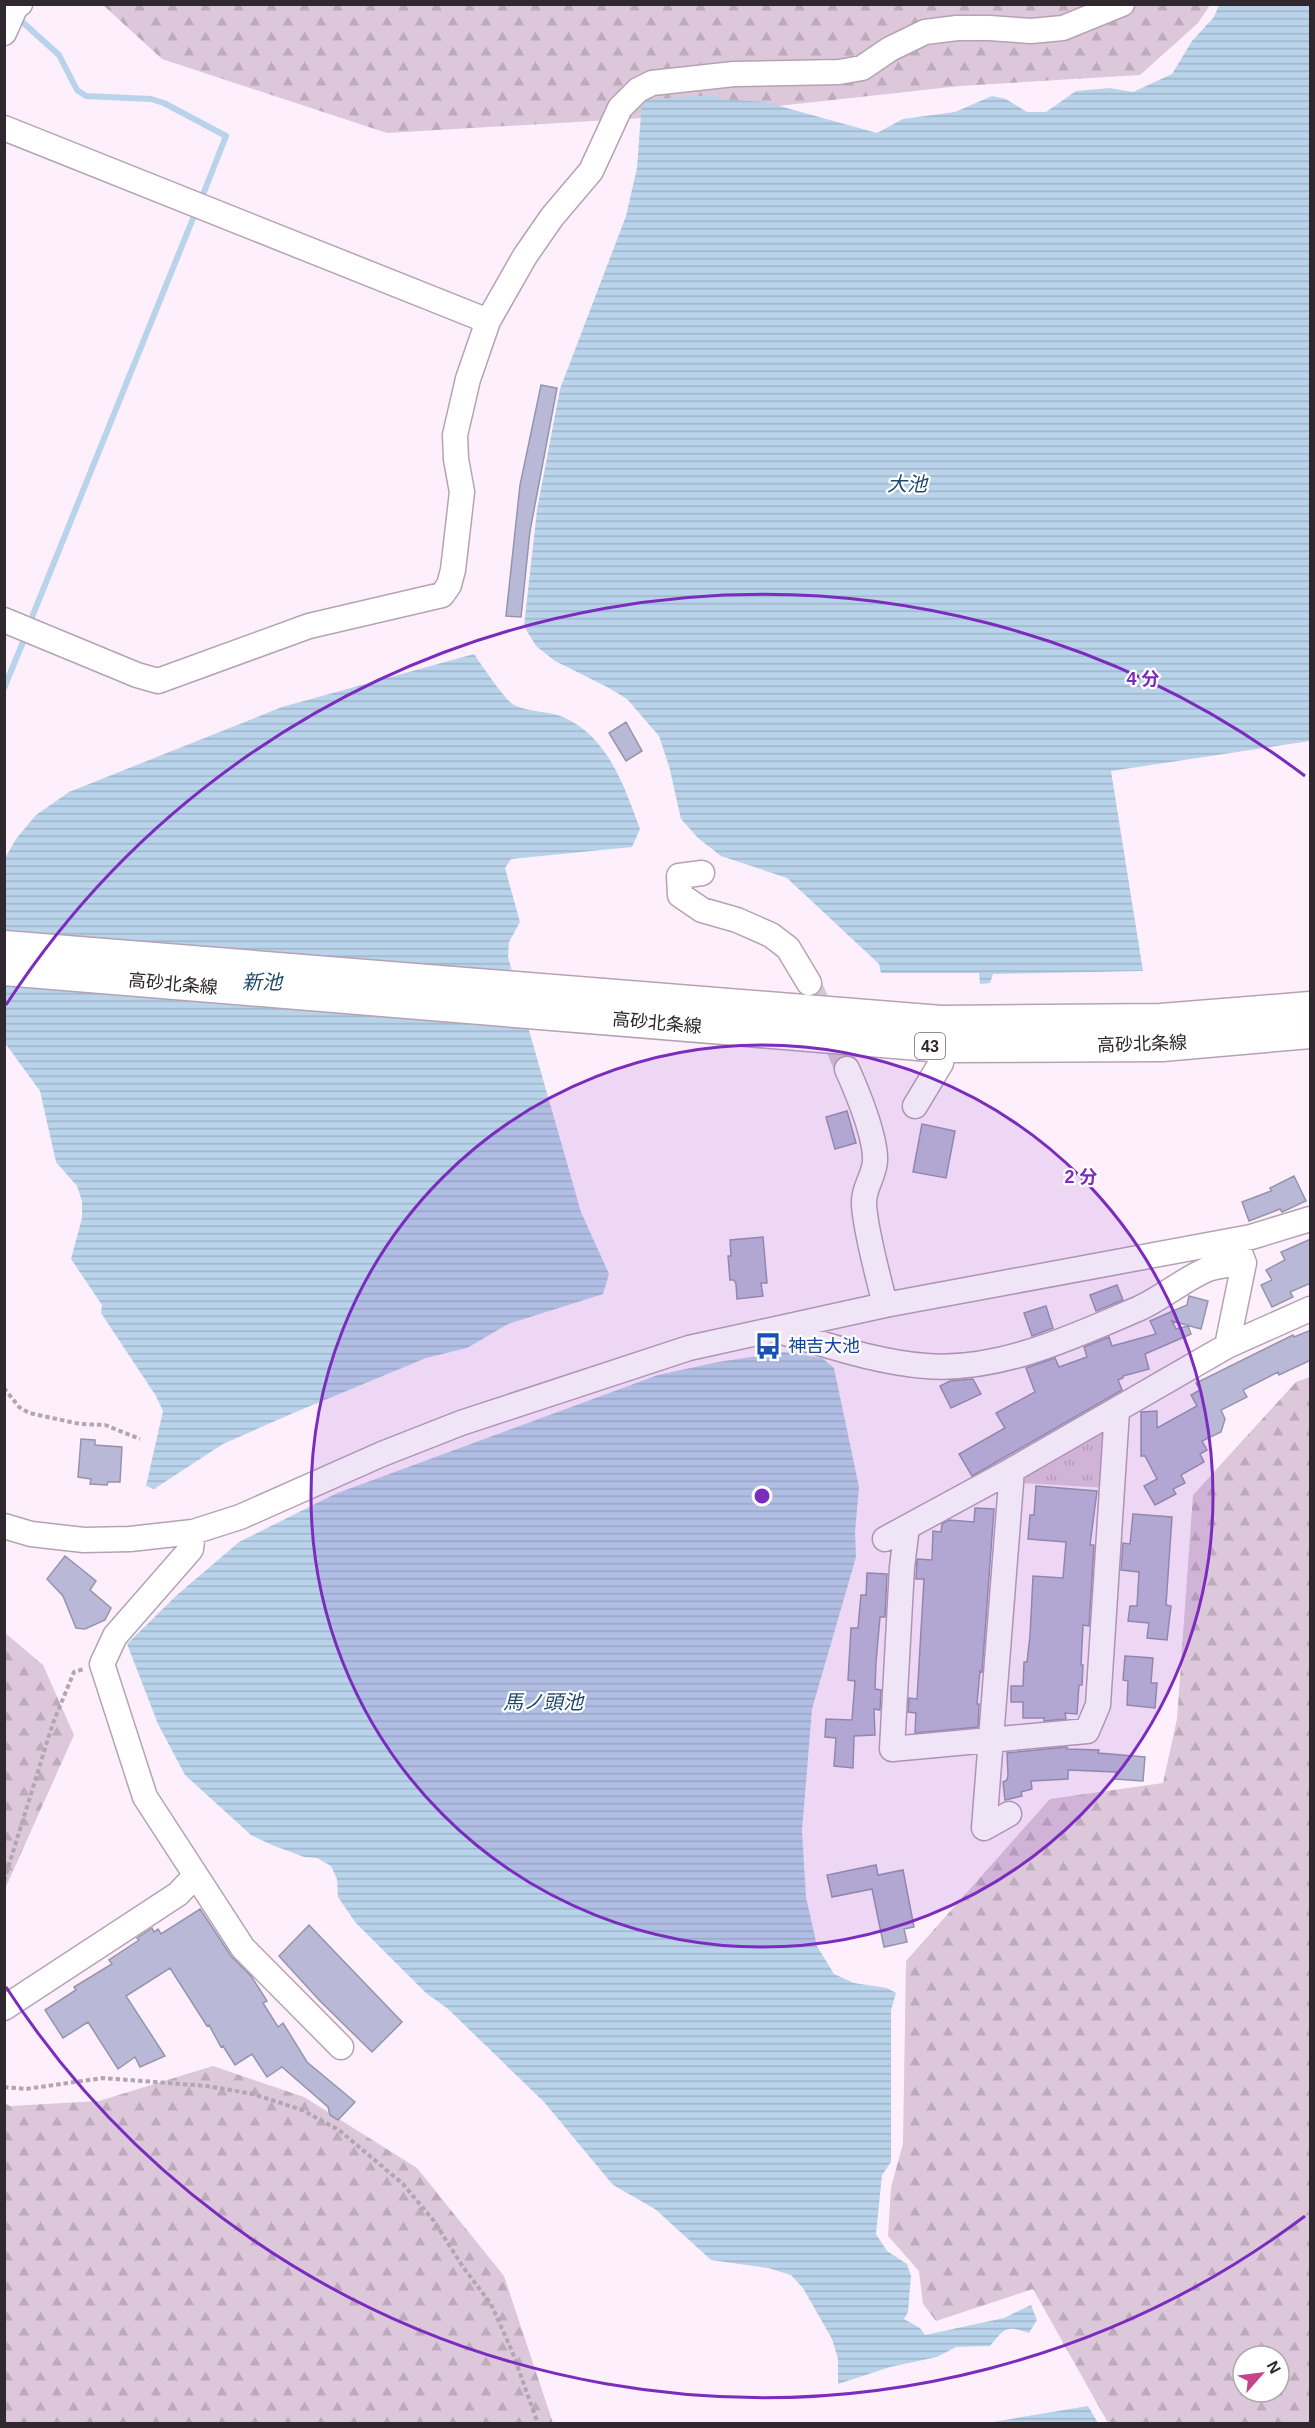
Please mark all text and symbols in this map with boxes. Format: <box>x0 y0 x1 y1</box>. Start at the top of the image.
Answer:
water label: 大池 <box>887 473 929 495</box>
text: 4 分 <box>1126 669 1160 689</box>
street label: 高砂北条線 <box>127 970 219 998</box>
water label: 新池 <box>242 971 284 993</box>
street label: 高砂北条線 <box>611 1009 703 1037</box>
street label: 高砂北条線 <box>1097 1032 1187 1056</box>
road number: 43 <box>915 1033 945 1059</box>
text: 2 分 <box>1064 1167 1098 1187</box>
bus stop icon: 神吉大池 <box>753 1331 783 1361</box>
place label: 神吉大池 <box>788 1336 860 1356</box>
centre of rings <box>752 1486 772 1506</box>
water label: 馬ノ頭池 <box>503 1691 585 1713</box>
north arrow <box>1231 2344 1291 2404</box>
text: N <box>1264 2358 1284 2376</box>

